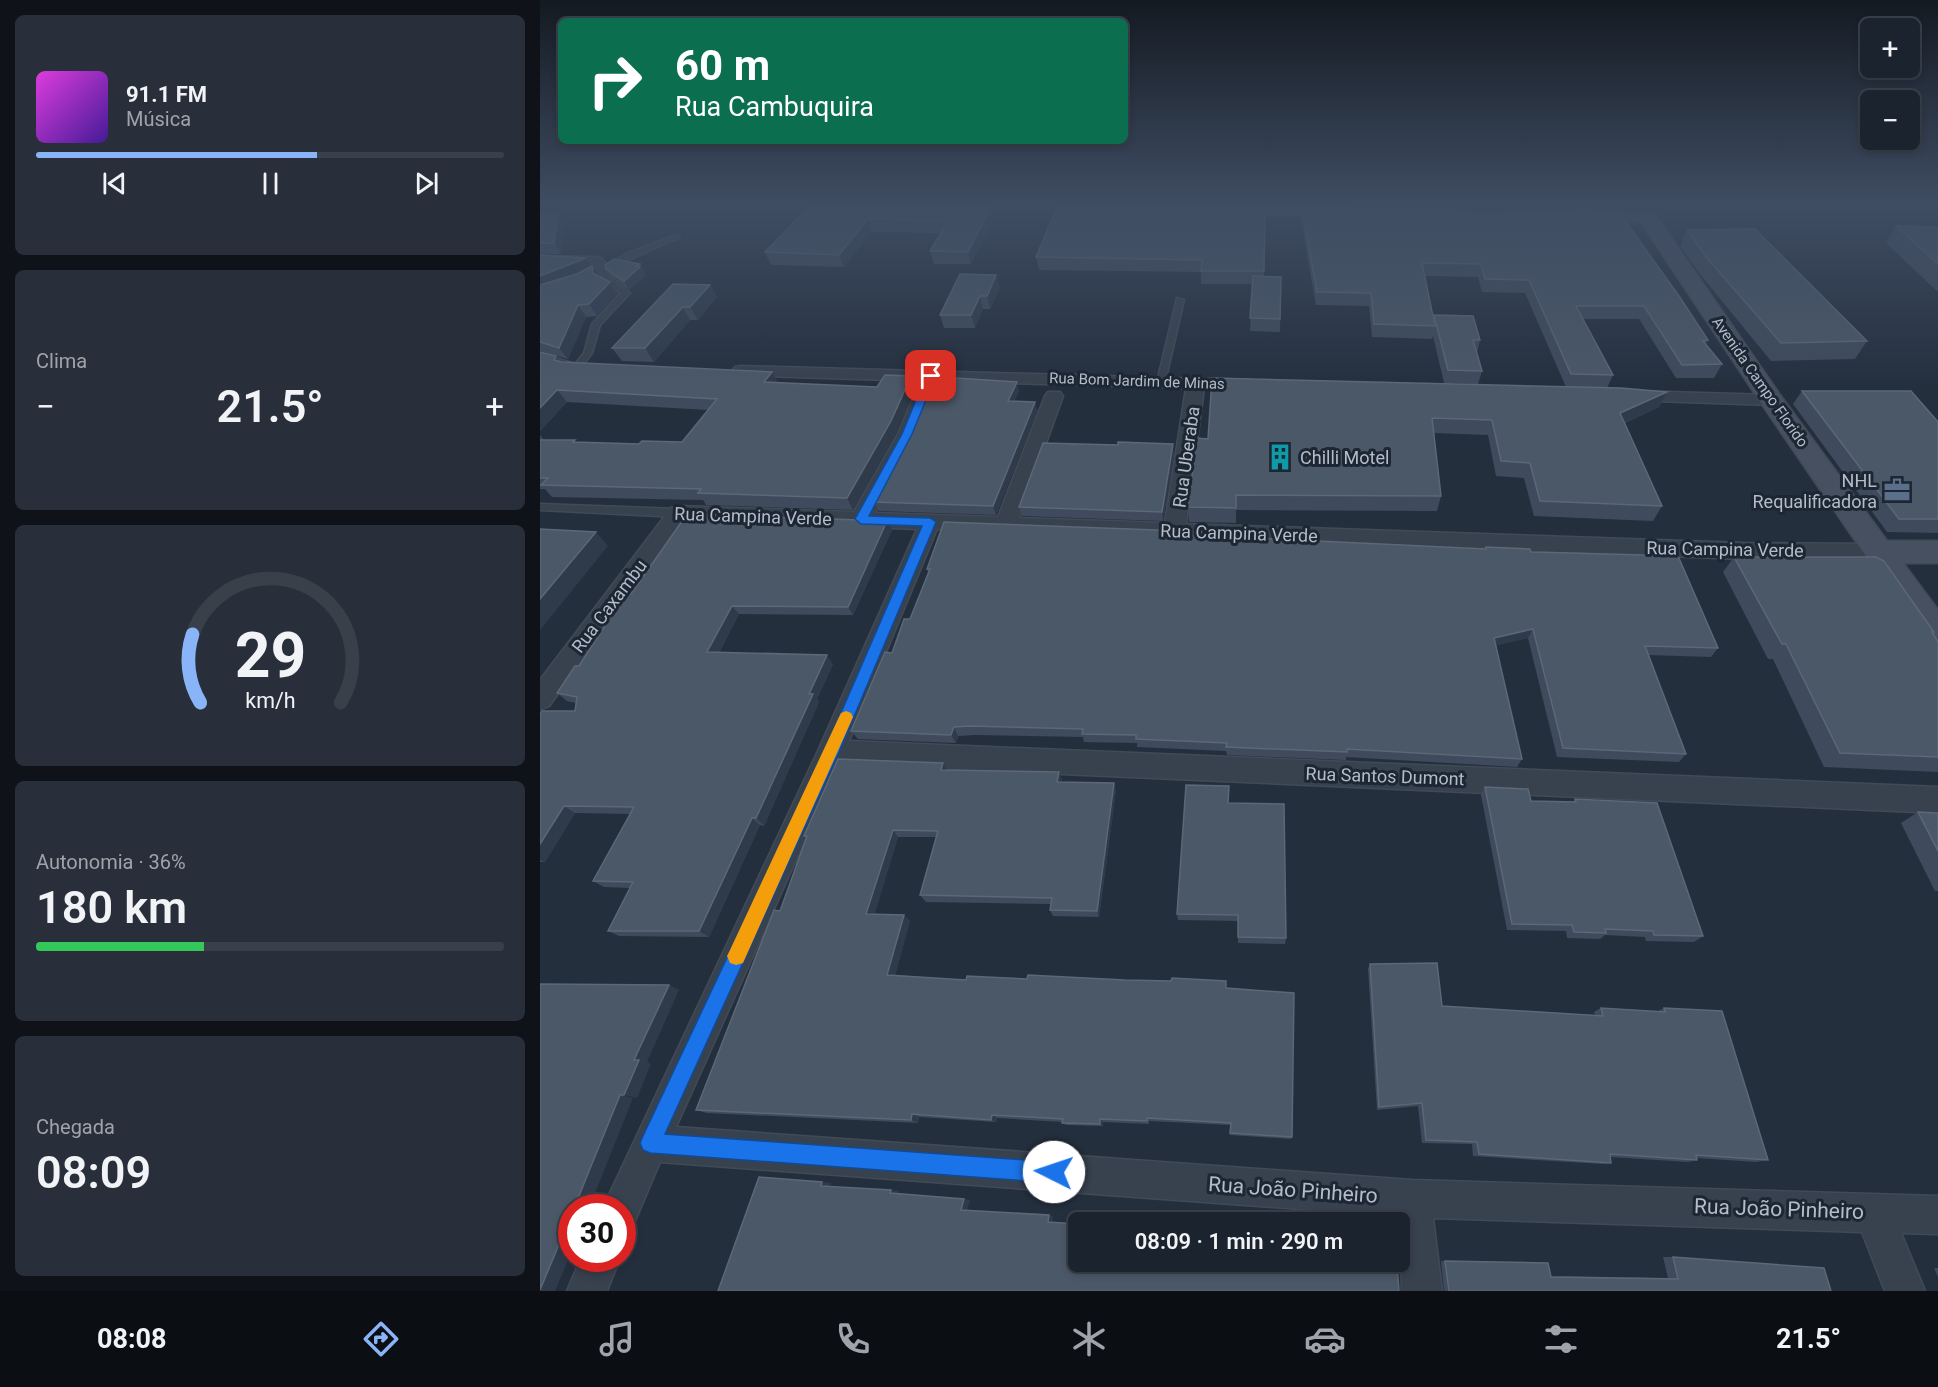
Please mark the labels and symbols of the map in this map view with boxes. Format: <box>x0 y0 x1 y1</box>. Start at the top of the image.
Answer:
street label: Avenida Campo Florido <box>1708 313 1812 451</box>
pin <box>905 350 956 401</box>
street label: Rua Bom Jardim de Minas <box>1049 369 1225 393</box>
street label: Rua Uberaba <box>1169 405 1203 509</box>
building icon: Chilli Motel <box>1265 442 1295 472</box>
place label: Chilli Motel <box>1300 447 1389 468</box>
place label: NHL Requalificadora <box>1753 470 1877 512</box>
office icon: NHL Requalificadora <box>1882 475 1912 505</box>
street label: Rua Campina Verde <box>674 503 832 529</box>
street label: Rua Campina Verde <box>1160 520 1318 546</box>
street label: Rua Campina Verde <box>1646 537 1804 561</box>
street label: Rua Caxambu <box>567 555 651 657</box>
street label: Rua Santos Dumont <box>1305 763 1465 789</box>
position arrow <box>1022 1140 1086 1204</box>
street label: Rua João Pinheiro <box>1207 1172 1379 1208</box>
speed limit sign: 30 <box>558 1194 636 1272</box>
street label: Rua João Pinheiro <box>1694 1194 1864 1224</box>

